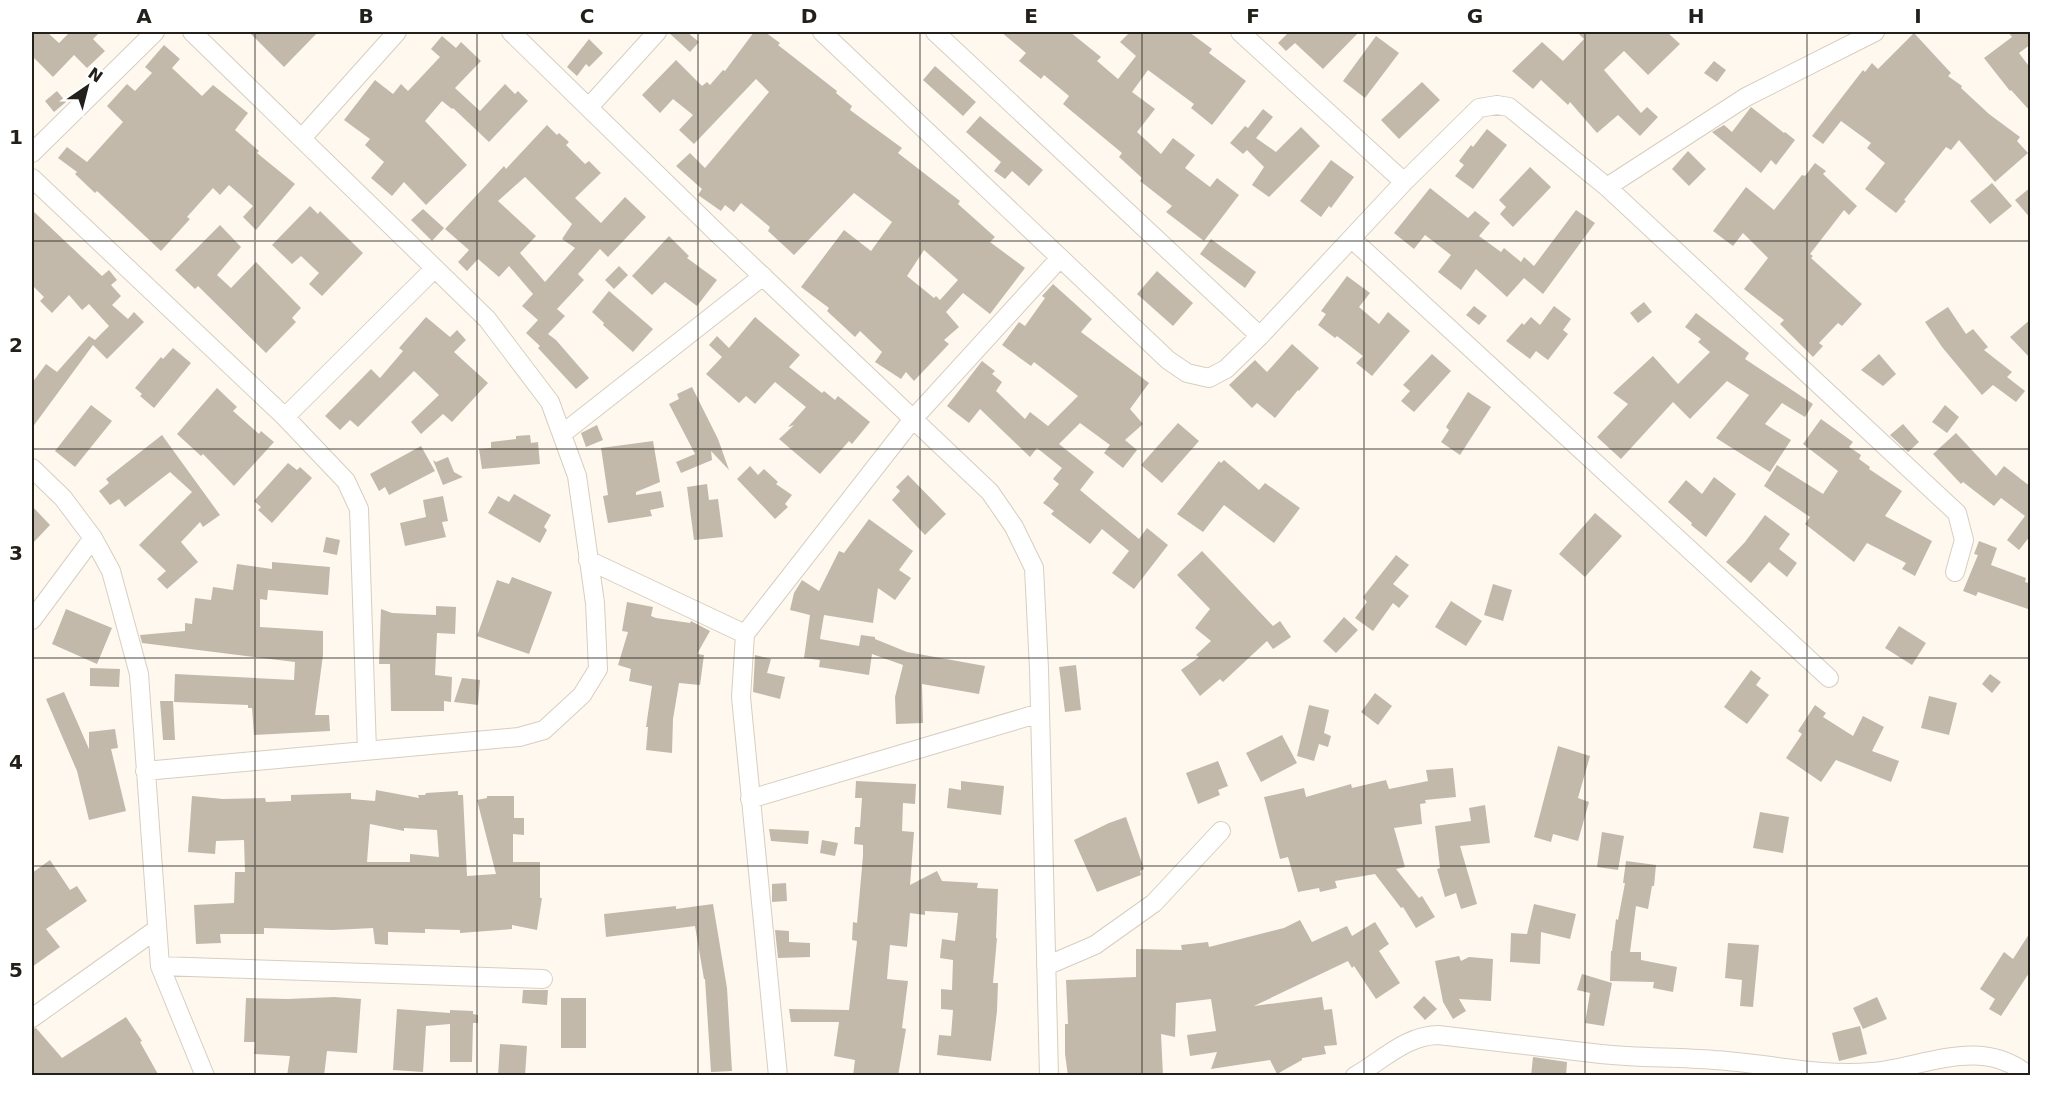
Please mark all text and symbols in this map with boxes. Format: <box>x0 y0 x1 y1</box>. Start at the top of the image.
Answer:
text: A <box>136 4 152 28</box>
text: B <box>358 4 374 28</box>
text: C <box>580 4 594 28</box>
text: D <box>801 4 817 28</box>
text: E <box>1024 4 1038 28</box>
text: F <box>1246 4 1260 28</box>
text: G <box>1467 4 1483 28</box>
text: H <box>1688 4 1704 28</box>
text: I <box>1914 4 1922 28</box>
north arrow <box>57 57 117 117</box>
text: N <box>84 64 106 87</box>
text: 1 <box>9 125 23 149</box>
text: 2 <box>9 333 23 357</box>
text: 3 <box>9 541 23 565</box>
text: 4 <box>9 750 23 774</box>
text: 5 <box>9 958 23 982</box>

